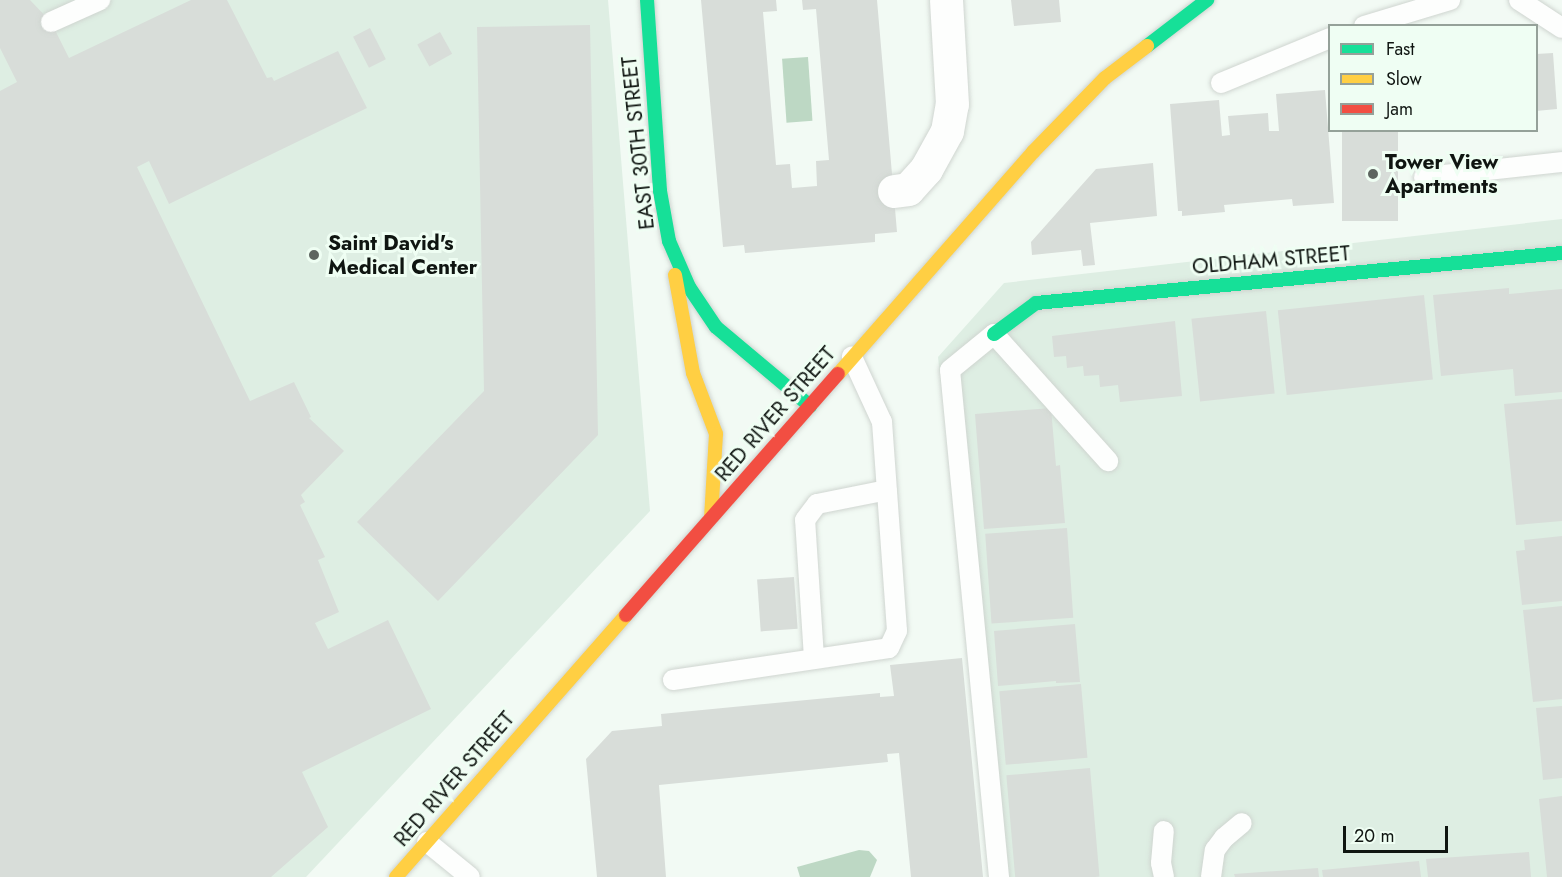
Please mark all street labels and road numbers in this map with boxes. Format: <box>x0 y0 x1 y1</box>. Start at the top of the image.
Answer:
street label: EAST 30TH STREET <box>616 55 660 231</box>
street label: OLDHAM STREET <box>1191 241 1351 279</box>
street label: RED RIVER STREET <box>710 342 840 486</box>
street label: RED RIVER STREET <box>389 707 519 851</box>

